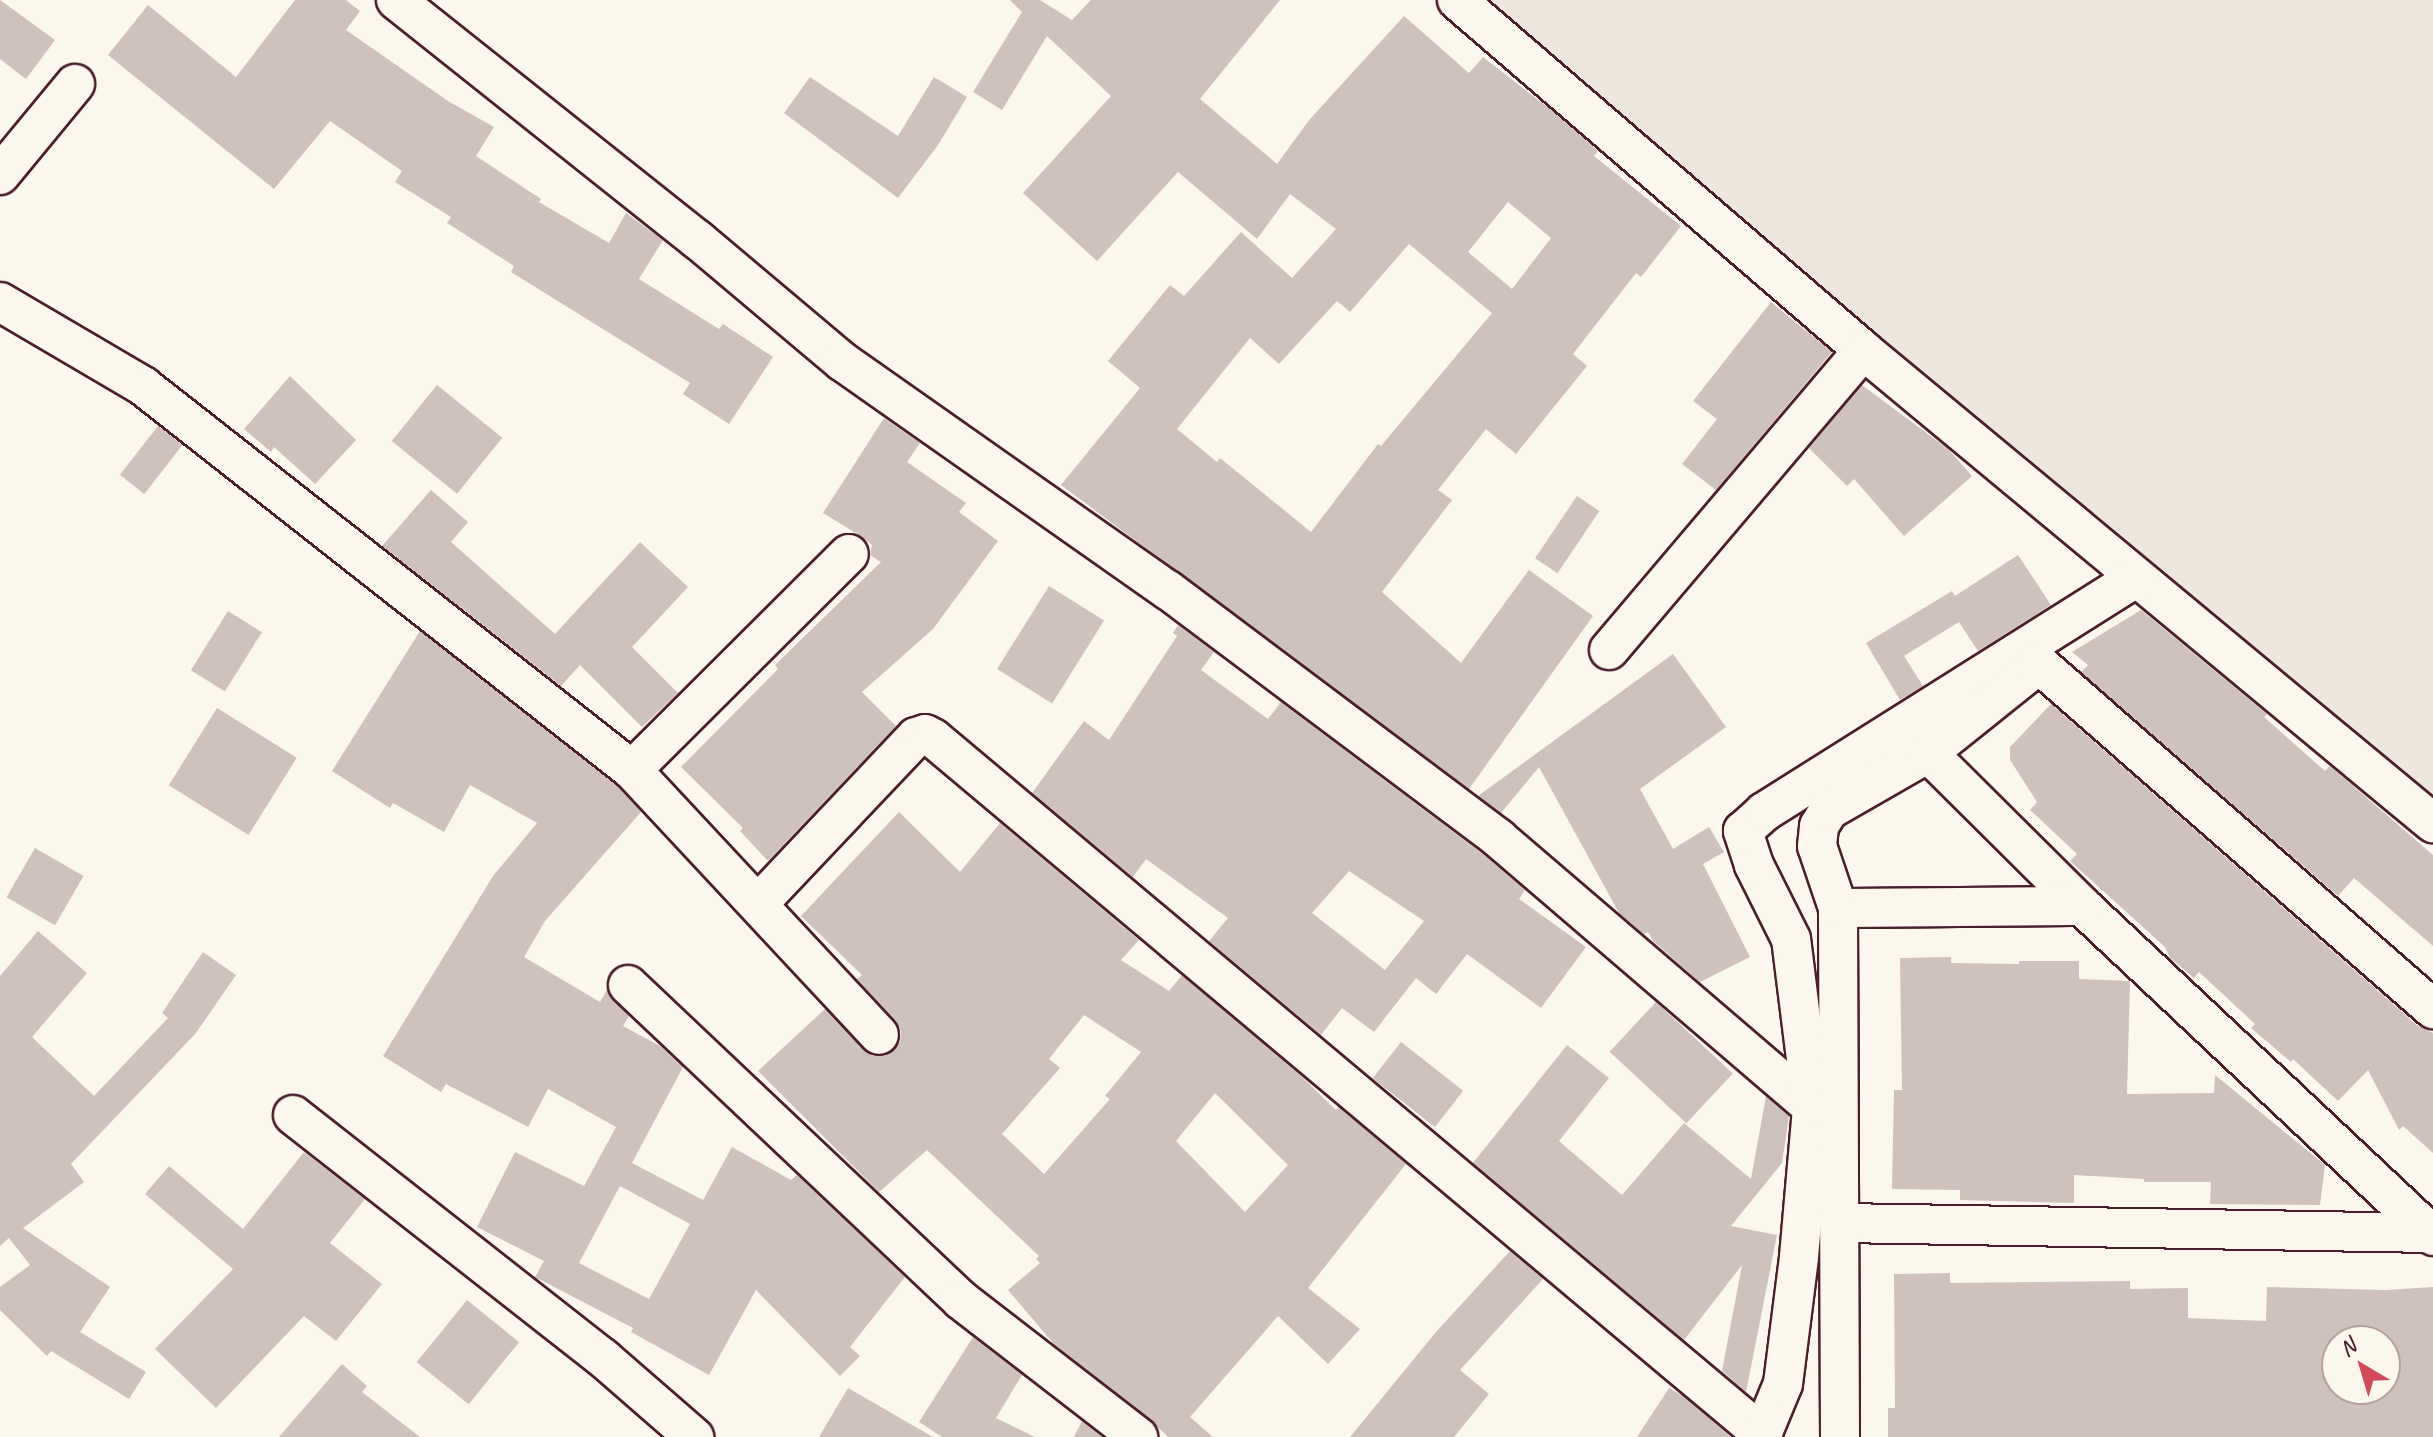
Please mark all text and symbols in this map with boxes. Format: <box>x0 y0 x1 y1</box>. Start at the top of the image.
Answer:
north arrow <box>2321 1325 2401 1405</box>
text: N <box>2333 1332 2361 1363</box>

